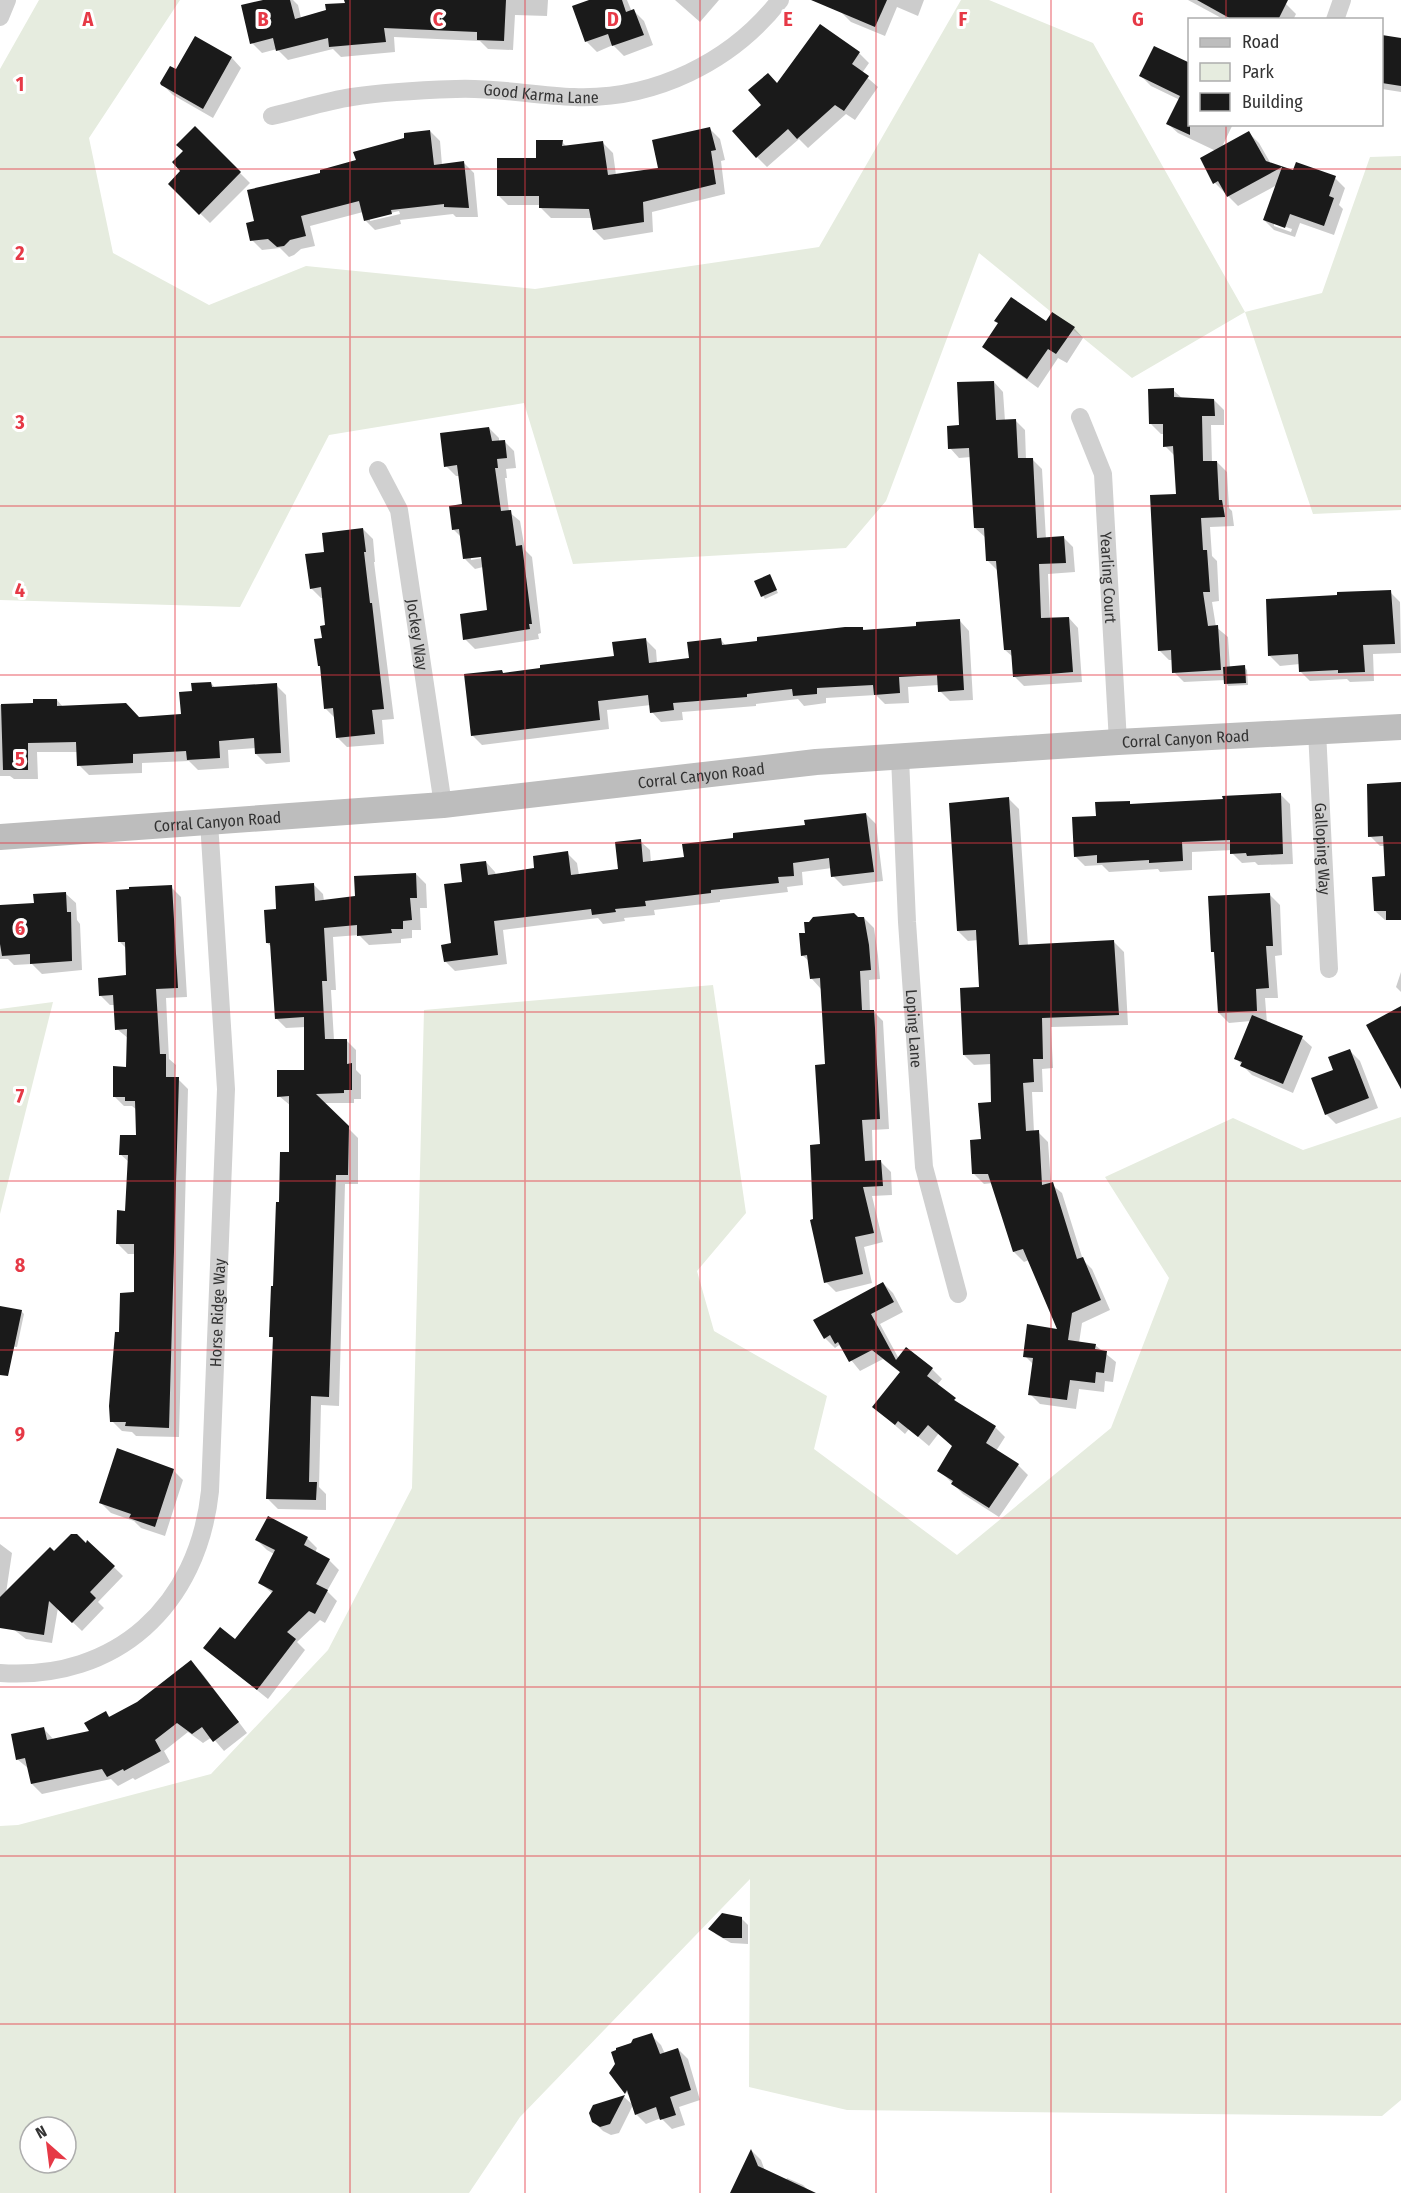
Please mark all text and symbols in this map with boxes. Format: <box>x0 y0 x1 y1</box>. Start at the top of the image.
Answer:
text: A <box>82 7 95 31</box>
text: B <box>257 7 269 31</box>
text: C <box>433 7 444 31</box>
text: D <box>607 7 619 31</box>
text: E <box>783 7 793 31</box>
text: F <box>959 7 968 31</box>
text: G <box>1132 7 1144 31</box>
legend <box>1188 18 1383 126</box>
text: Road <box>1242 31 1279 53</box>
text: Park <box>1242 61 1275 83</box>
text: 1 <box>16 72 24 96</box>
street label: Good Karma Lane <box>483 80 599 107</box>
text: Building <box>1242 91 1303 113</box>
text: 2 <box>14 241 25 265</box>
text: 3 <box>14 410 25 434</box>
street label: Yearling Court <box>1097 531 1121 624</box>
text: 4 <box>15 578 25 602</box>
street label: Jockey Way <box>403 597 432 672</box>
street label: Corral Canyon Road <box>1121 726 1250 751</box>
text: 5 <box>15 747 25 771</box>
street label: Corral Canyon Road <box>637 758 766 792</box>
street label: Galloping Way <box>1311 802 1335 896</box>
street label: Corral Canyon Road <box>153 807 282 835</box>
text: 6 <box>15 916 25 940</box>
street label: Loping Lane <box>902 989 927 1069</box>
text: 7 <box>16 1084 25 1108</box>
text: 8 <box>15 1253 26 1277</box>
street label: Horse Ridge Way <box>205 1257 229 1367</box>
text: 9 <box>15 1422 25 1446</box>
north arrow <box>18 2115 78 2175</box>
text: N <box>32 2122 50 2143</box>

